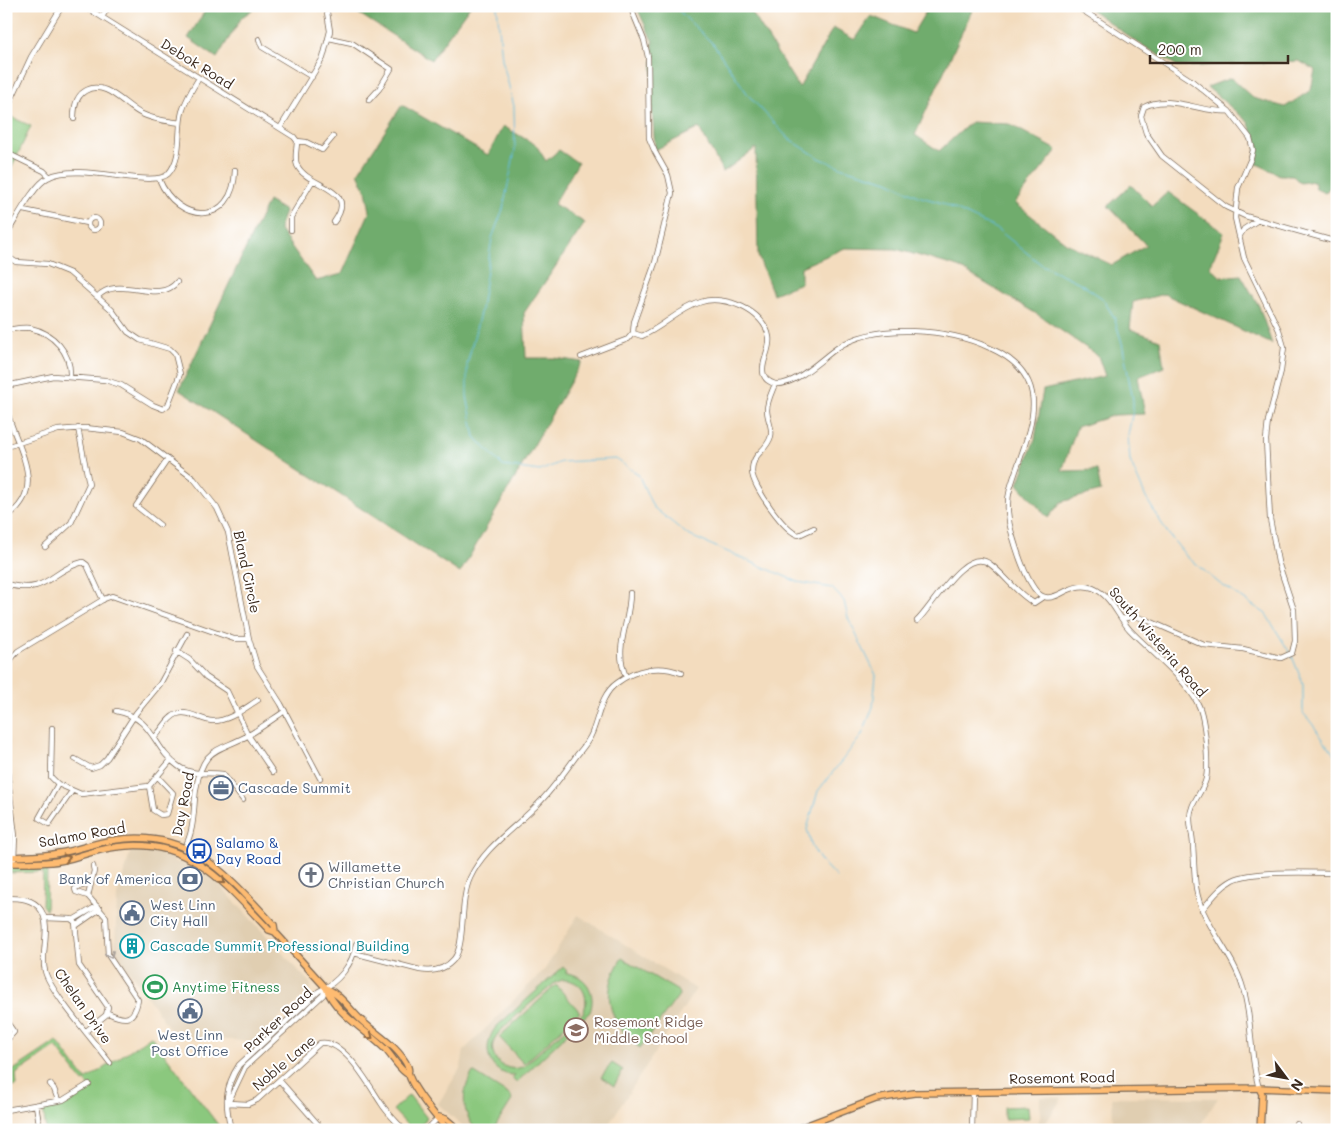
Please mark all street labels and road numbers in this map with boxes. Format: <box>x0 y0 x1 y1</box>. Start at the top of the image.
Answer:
street label: Debok Road <box>157 34 237 94</box>
street label: Bland Circle <box>229 529 265 615</box>
street label: South Wisteria Road <box>1105 583 1212 701</box>
street label: Day Road <box>167 770 198 838</box>
street label: Salamo Road <box>37 818 127 851</box>
street label: Chelan Drive <box>50 964 116 1047</box>
street label: Parker Road <box>239 983 316 1056</box>
street label: Noble Lane <box>248 1031 319 1095</box>
street label: Rosemont Road <box>1009 1067 1115 1088</box>

